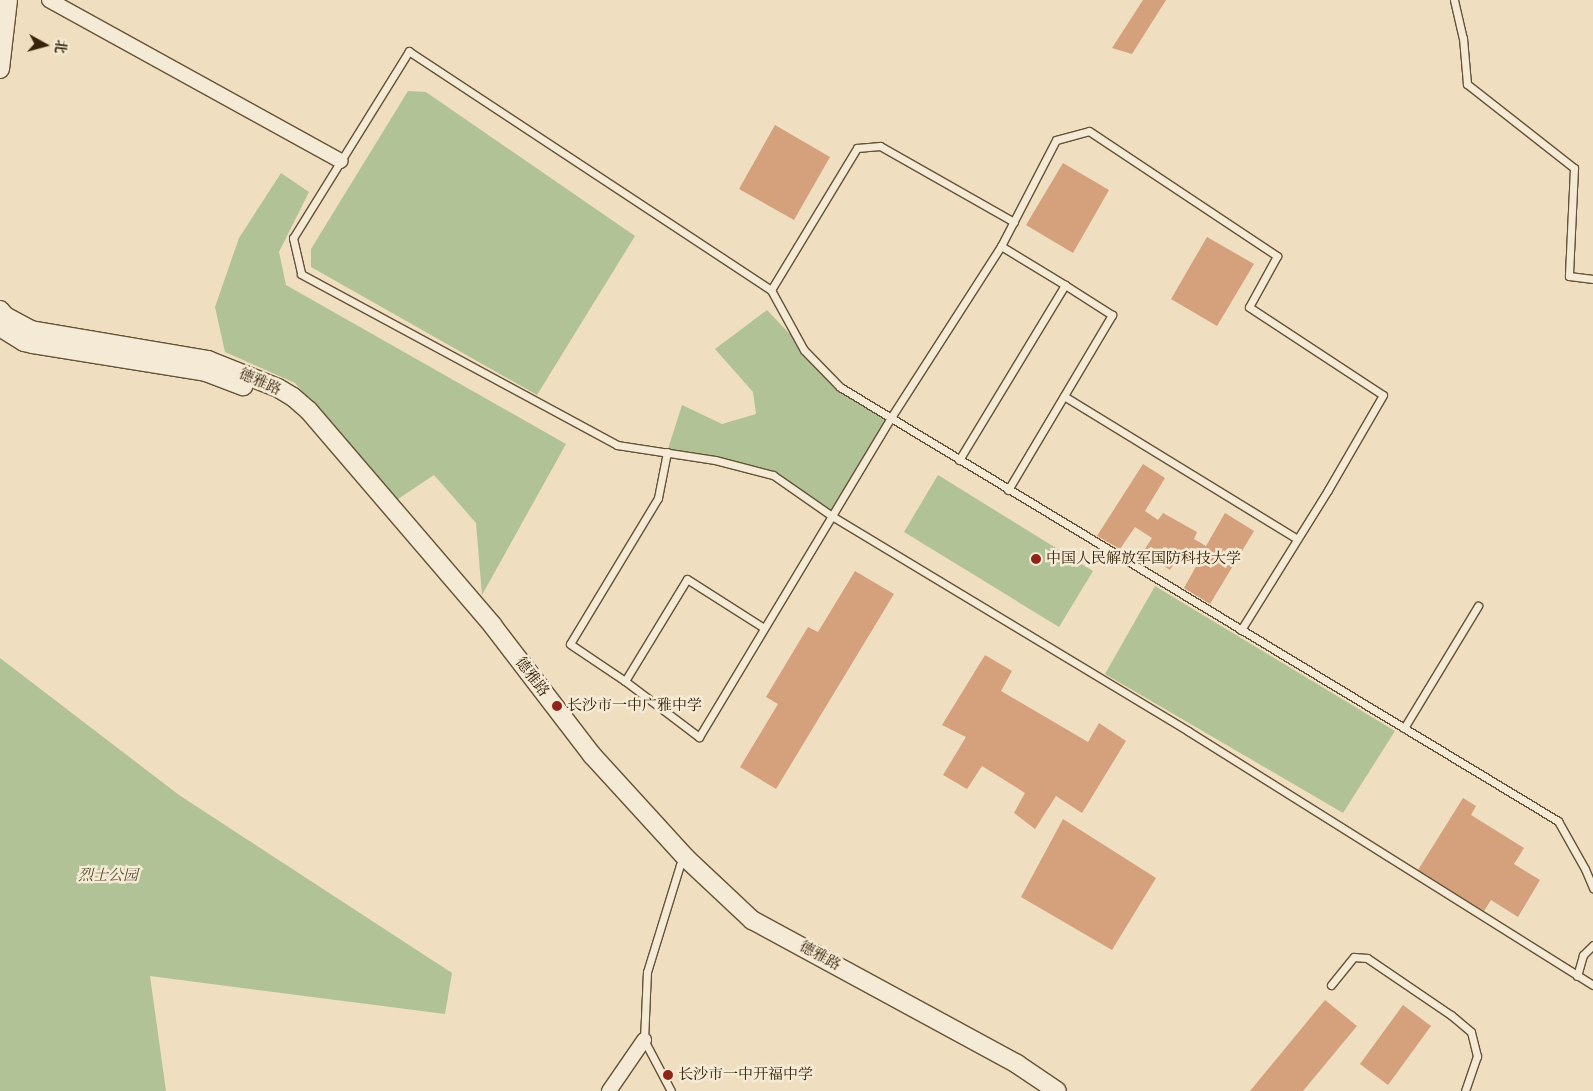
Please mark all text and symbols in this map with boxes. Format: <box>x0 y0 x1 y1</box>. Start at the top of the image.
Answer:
north arrow <box>20 20 70 70</box>
text: 北 <box>50 39 70 55</box>
street label: 德雅路 <box>236 365 284 399</box>
place label: 中国人民解放军国防科技大学 <box>1046 550 1241 568</box>
marker: 中国人民解放军国防科技大学 <box>1030 553 1042 565</box>
street label: 德雅路 <box>511 654 553 700</box>
place label: 长沙市一中广雅中学 <box>567 697 702 715</box>
marker: 长沙市一中广雅中学 <box>551 700 563 712</box>
park label: 烈士公园 <box>78 867 138 885</box>
street label: 德雅路 <box>796 937 844 975</box>
place label: 长沙市一中开福中学 <box>678 1066 813 1084</box>
marker: 长沙市一中开福中学 <box>662 1069 674 1081</box>

